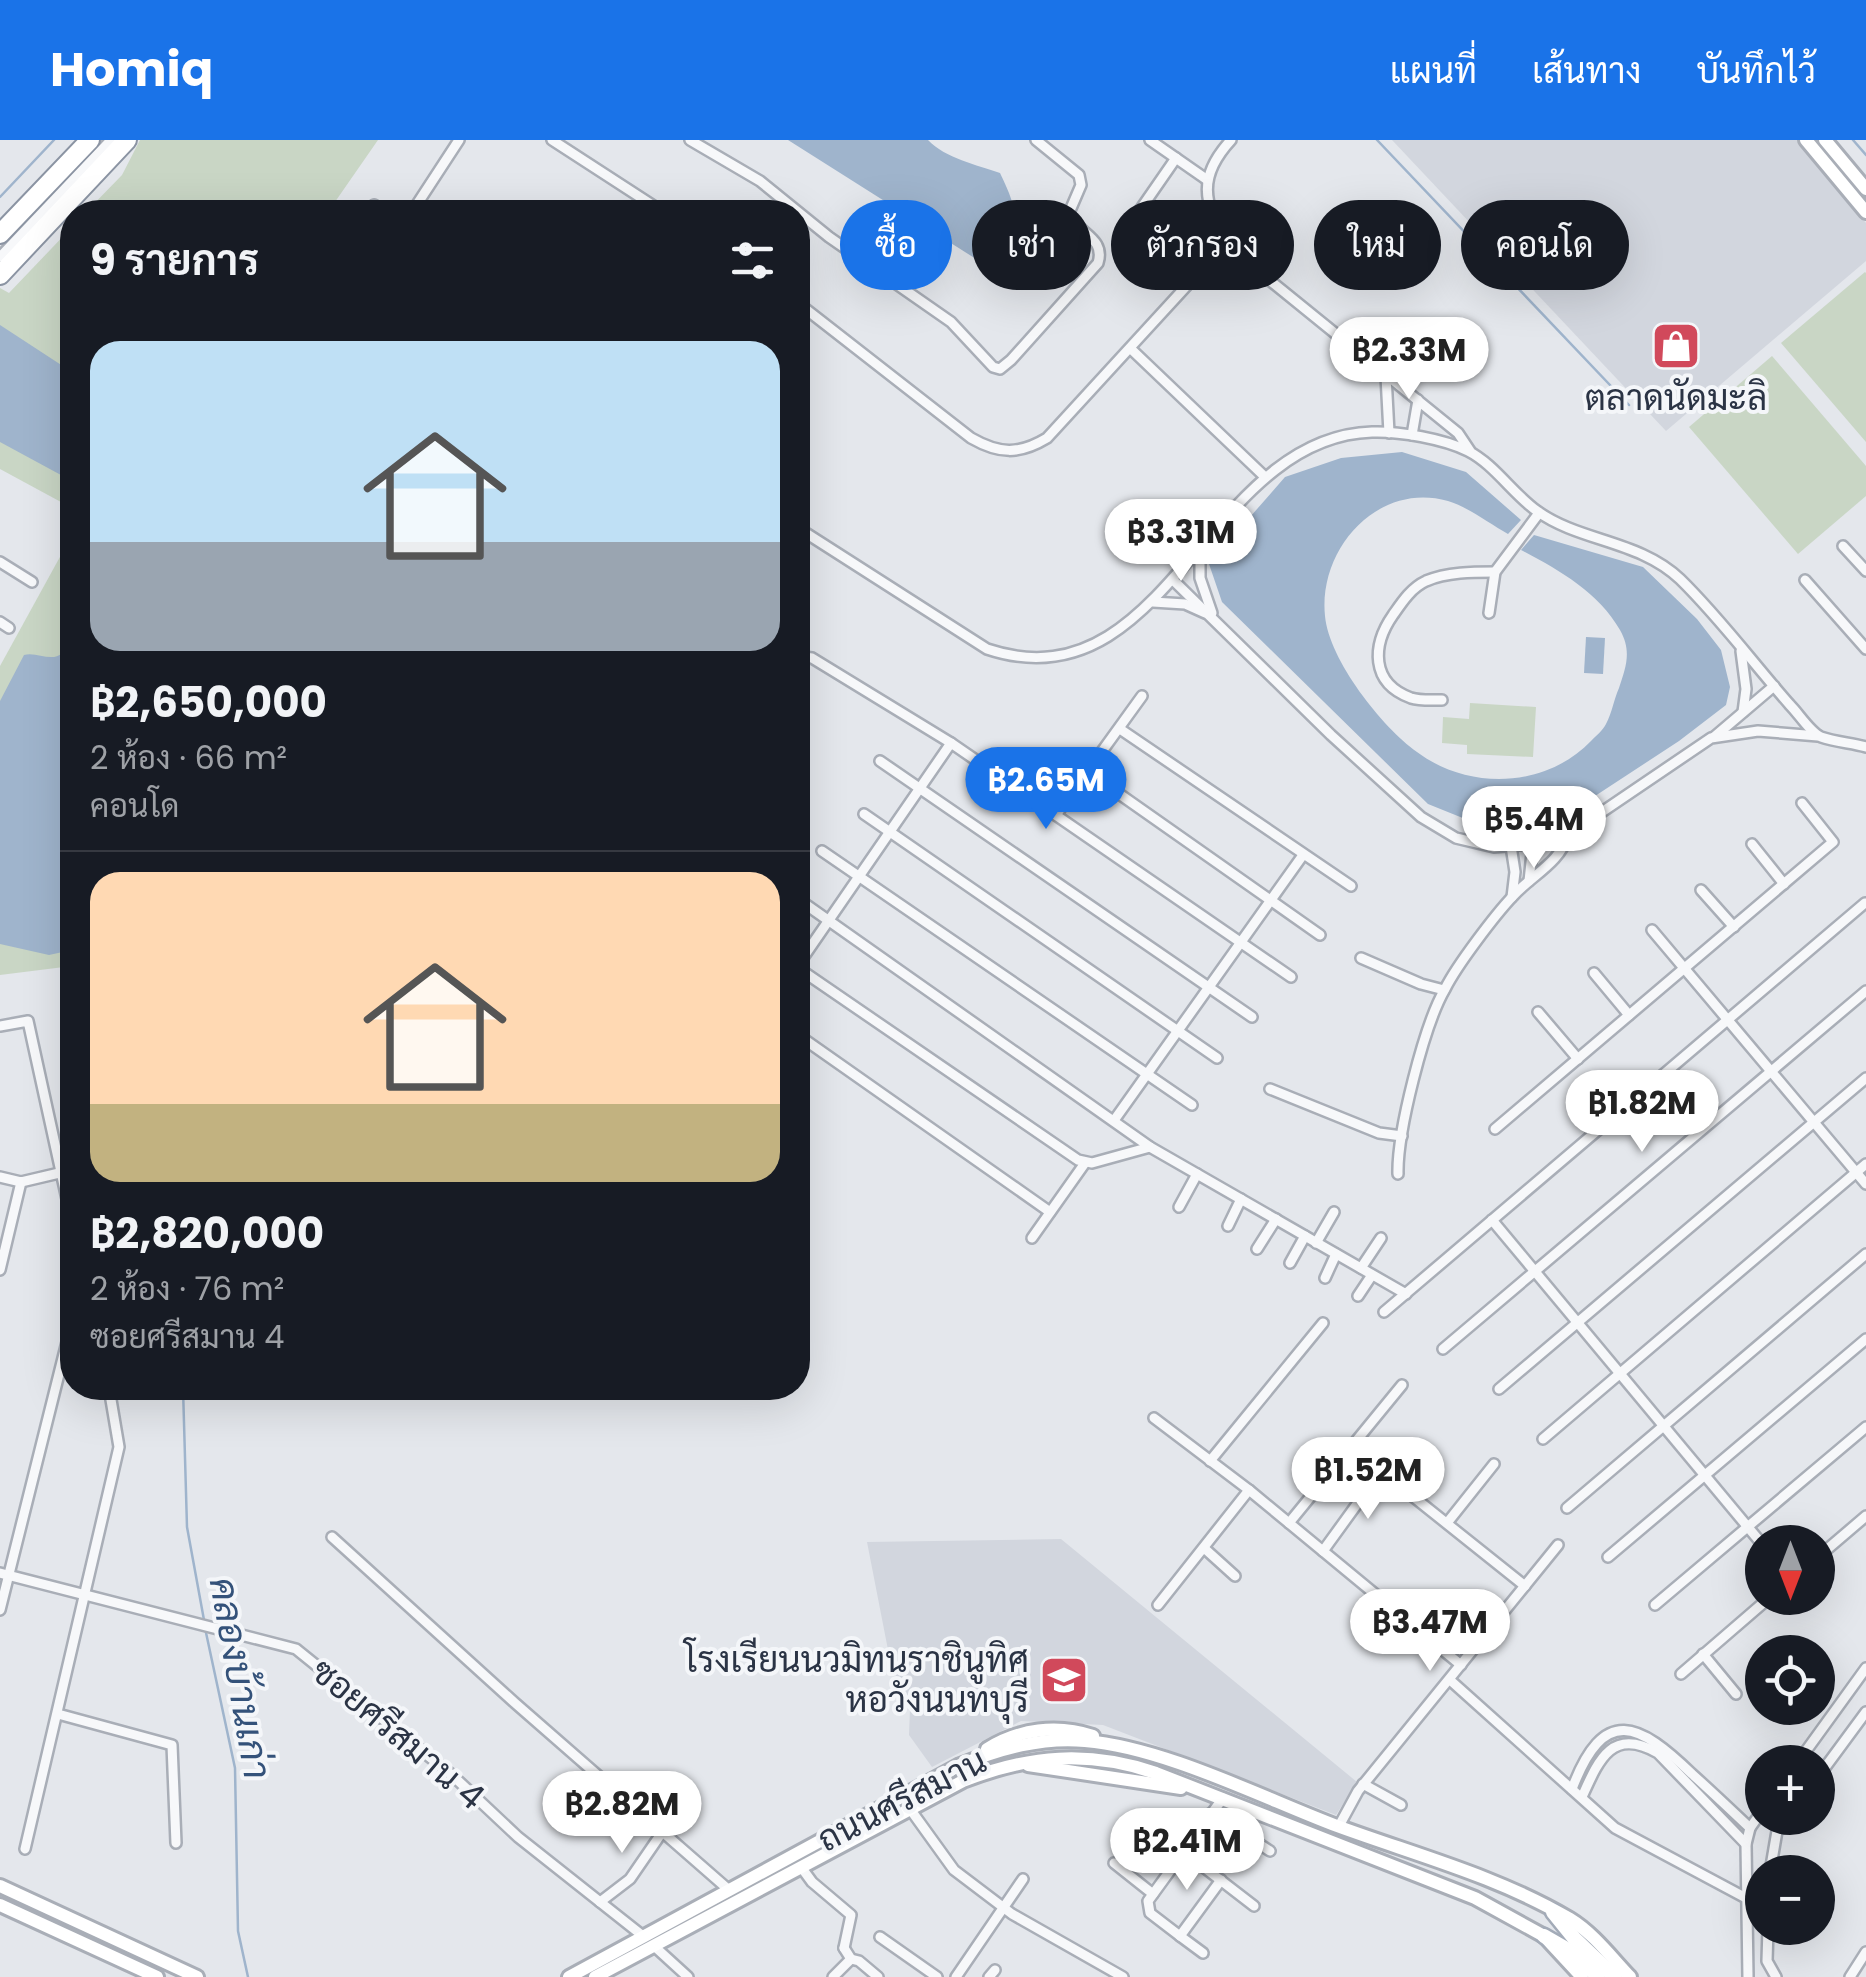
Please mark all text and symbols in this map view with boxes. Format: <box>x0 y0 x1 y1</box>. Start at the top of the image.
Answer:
text: Homiq <box>50 36 213 103</box>
text: แผนที่ <box>1390 46 1477 95</box>
text: เส้นทาง <box>1532 46 1641 95</box>
text: บันทึกไว้ <box>1696 46 1816 95</box>
chip: ซื้อ <box>840 200 952 290</box>
chip: เช่า <box>972 200 1091 290</box>
chip: ตัวกรอง <box>1111 200 1294 290</box>
chip: ใหม่ <box>1314 200 1441 290</box>
chip: คอนโด <box>1461 200 1629 290</box>
text: 9 รายการ <box>90 231 259 290</box>
icon: filters <box>725 233 780 288</box>
pin: ฿2.33M <box>1328 317 1490 402</box>
shop icon: ตลาดนัดมะลิ <box>1650 320 1702 372</box>
text: ฿2.33M <box>1352 327 1466 372</box>
place label: ตลาดนัดมะลิ <box>1585 373 1767 422</box>
icon: home <box>345 406 525 586</box>
pin: ฿3.31M <box>1100 499 1262 584</box>
text: ฿3.31M <box>1127 509 1235 554</box>
text: ฿2,650,000 <box>90 673 327 732</box>
text: 2 ห้อง · 66 m² <box>90 735 287 780</box>
pin: ฿2.65M <box>965 747 1127 832</box>
text: ฿2.65M <box>987 757 1105 802</box>
text: คอนโด <box>90 783 180 828</box>
pin: ฿5.4M <box>1464 786 1604 871</box>
text: ฿5.4M <box>1484 796 1584 841</box>
icon: home <box>345 937 525 1117</box>
pin: ฿1.82M <box>1561 1070 1723 1155</box>
text: ฿1.82M <box>1588 1080 1696 1125</box>
text: ฿2,820,000 <box>90 1204 324 1263</box>
text: 2 ห้อง · 76 m² <box>90 1266 284 1311</box>
text: ซอยศรีสมาน 4 <box>90 1314 284 1359</box>
pin: ฿1.52M <box>1287 1437 1449 1522</box>
text: ฿1.52M <box>1314 1447 1422 1492</box>
north arrow <box>1745 1525 1835 1615</box>
map controls <box>1745 1525 1835 1945</box>
water label: คลองบ้านเก่า <box>197 1573 284 1783</box>
pin: ฿3.47M <box>1349 1589 1511 1674</box>
text: ฿3.47M <box>1372 1599 1488 1644</box>
place label: โรงเรียนนวมิทนราชินูทิศ หอวังนนทบุรี <box>682 1635 1029 1724</box>
button: locate <box>1745 1635 1835 1725</box>
street label: ซอยศรีสมาน 4 <box>301 1647 495 1821</box>
school or university icon: โรงเรียนนวมิทนราชินูทิศ หอวังนนทบุรี <box>1038 1654 1090 1706</box>
street label: ถนนศรีสมาน <box>809 1736 995 1863</box>
button: + <box>1745 1745 1835 1835</box>
pin: ฿2.82M <box>541 1771 703 1856</box>
text: ฿2.82M <box>565 1781 679 1826</box>
pin: ฿2.41M <box>1106 1808 1268 1893</box>
text: ฿2.41M <box>1132 1818 1242 1863</box>
button: − <box>1745 1855 1835 1945</box>

